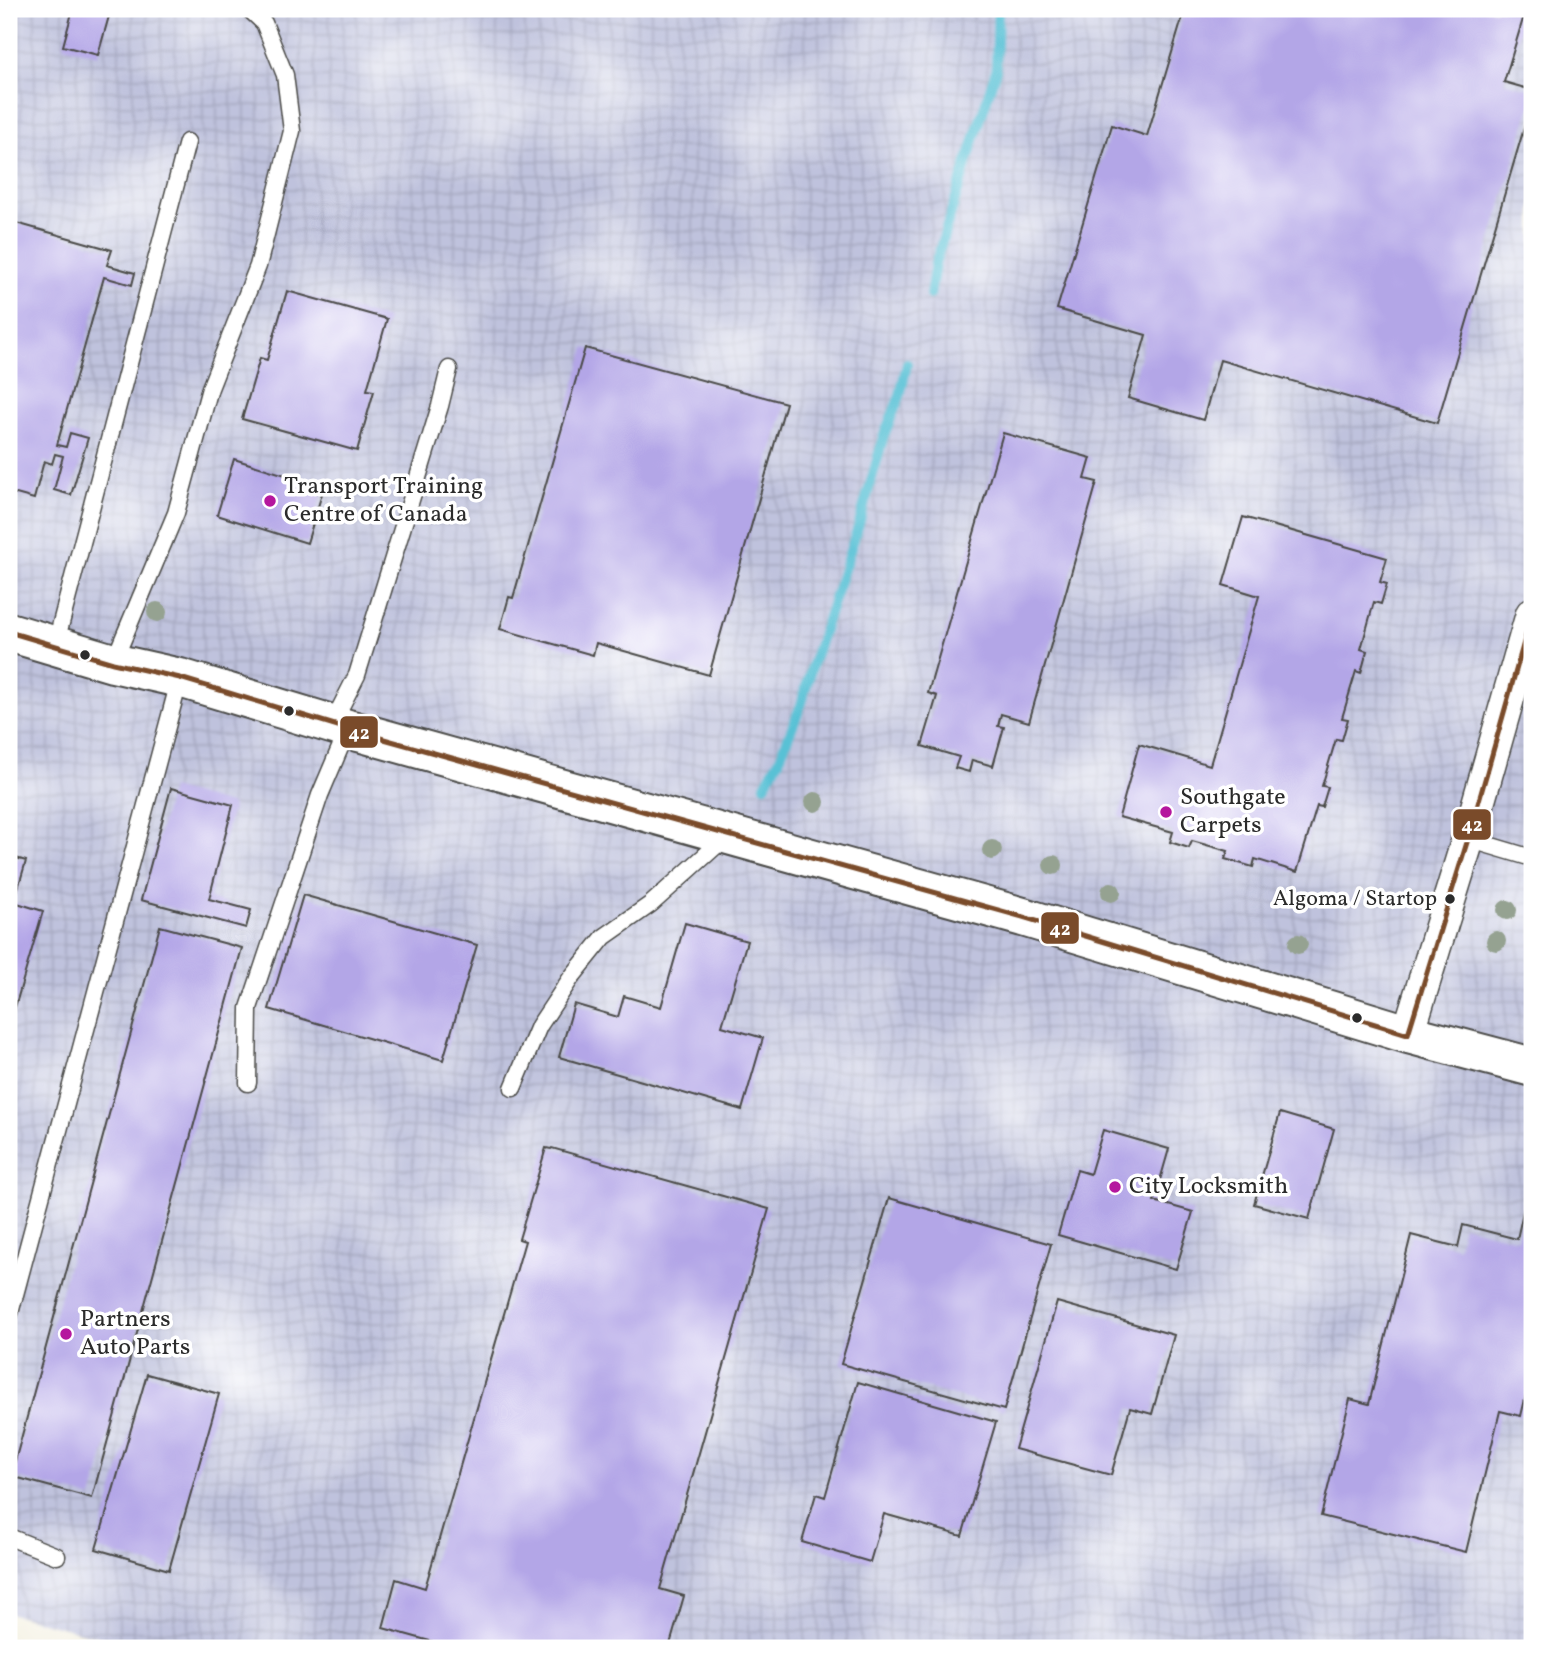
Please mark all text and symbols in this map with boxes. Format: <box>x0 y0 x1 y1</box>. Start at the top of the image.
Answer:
place label: Transport Training Centre of Canada <box>284 470 483 532</box>
marker: Transport Training Centre of Canada <box>262 493 278 509</box>
unlabelled marker <box>78 648 92 662</box>
unlabelled marker <box>282 704 296 718</box>
line badge: 42 <box>339 715 379 749</box>
text: 42 <box>348 721 370 747</box>
place label: Southgate Carpets <box>1180 781 1286 843</box>
marker: Southgate Carpets <box>1158 804 1174 820</box>
line badge: 42 <box>1452 808 1492 841</box>
text: 42 <box>1461 813 1483 839</box>
place label: Algoma / Startop <box>1273 884 1437 915</box>
marker: Algoma / Startop <box>1443 892 1457 906</box>
line badge: 42 <box>1040 911 1080 945</box>
text: 42 <box>1049 917 1071 943</box>
unlabelled marker <box>1350 1011 1364 1025</box>
place label: City Locksmith <box>1129 1170 1288 1204</box>
marker: City Locksmith <box>1107 1179 1123 1195</box>
place label: Partners Auto Parts <box>80 1303 190 1365</box>
marker: Partners Auto Parts <box>58 1326 74 1342</box>

